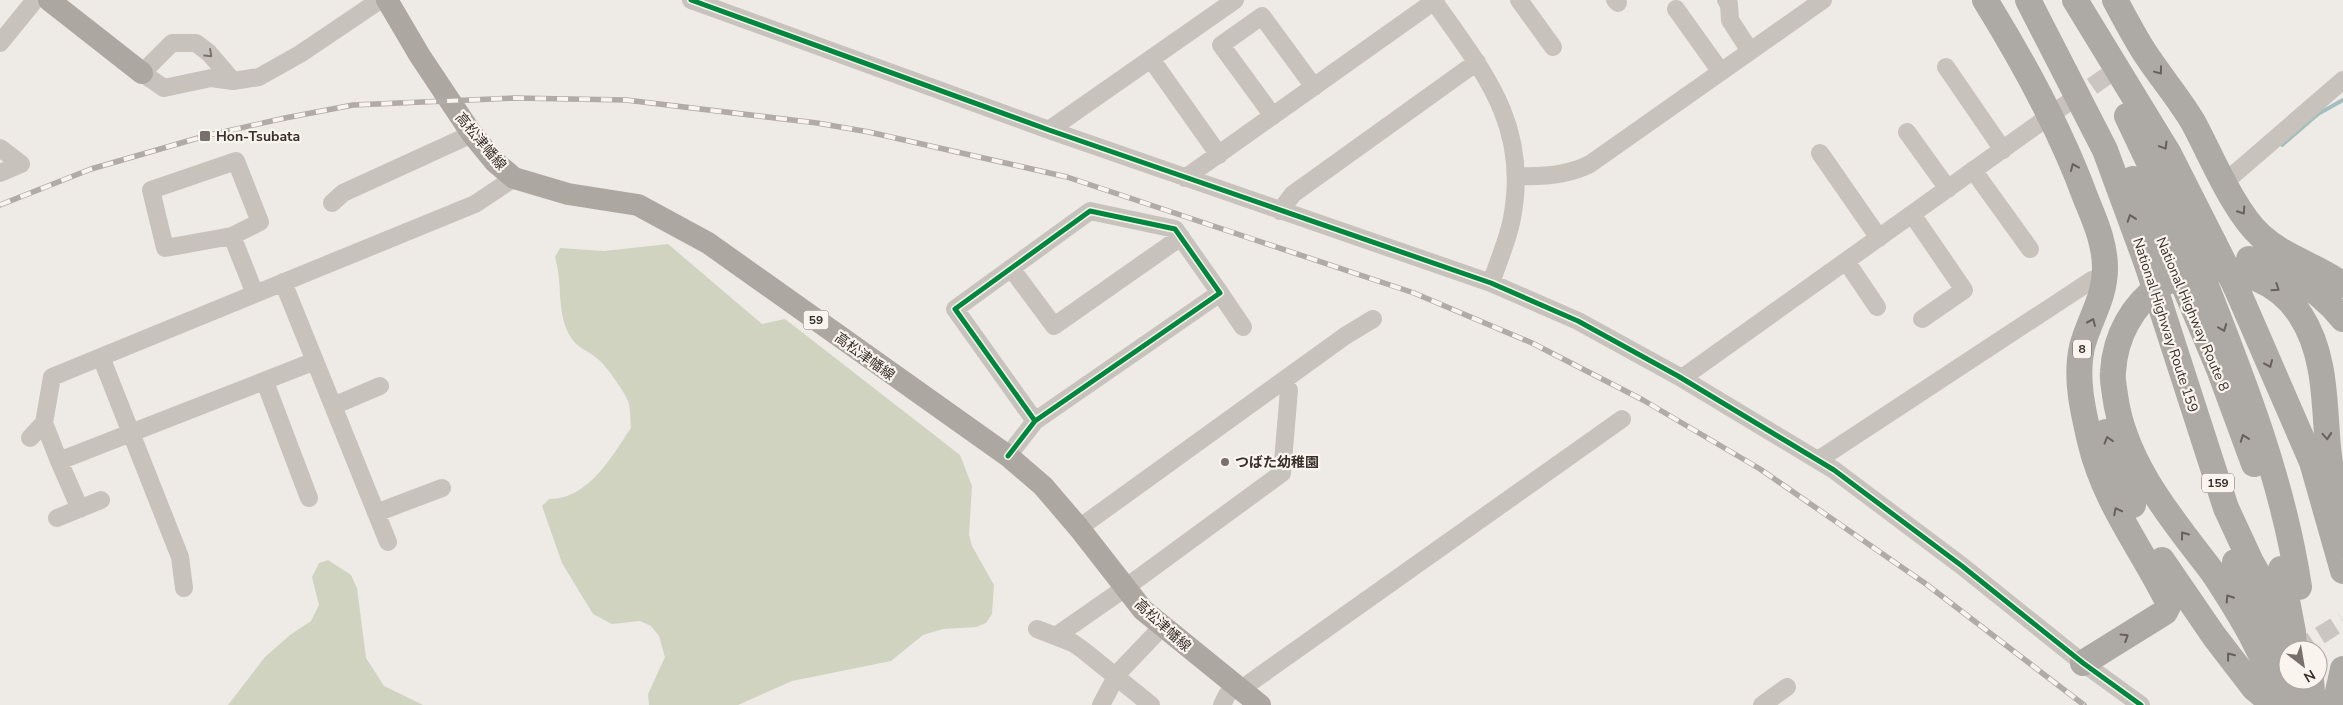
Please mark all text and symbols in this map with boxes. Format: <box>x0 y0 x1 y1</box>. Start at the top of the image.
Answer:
one-way arrow <box>203 48 212 57</box>
one-way arrow <box>2153 65 2162 75</box>
street label: 高松津幡線 <box>451 108 510 174</box>
place label: Hon-Tsubata <box>216 127 300 146</box>
marker: Hon-Tsubata <box>198 129 212 143</box>
one-way arrow <box>2158 141 2168 150</box>
one-way arrow <box>2070 163 2081 172</box>
one-way arrow <box>2235 206 2245 215</box>
one-way arrow <box>2127 214 2137 222</box>
street label: National Highway Route 8 <box>2151 234 2234 394</box>
street label: National Highway Route 159 <box>2128 235 2203 415</box>
one-way arrow <box>2270 282 2279 292</box>
road number: 59 <box>804 310 828 330</box>
one-way arrow <box>2085 318 2096 327</box>
one-way arrow <box>2217 324 2227 332</box>
street label: 高松津幡線 <box>831 328 899 385</box>
road number: 8 <box>2073 339 2091 358</box>
one-way arrow <box>2263 359 2274 368</box>
one-way arrow <box>2321 433 2332 441</box>
one-way arrow <box>2240 434 2250 443</box>
one-way arrow <box>2104 436 2114 444</box>
place label: つばた幼稚園 <box>1235 453 1319 472</box>
marker: つばた幼稚園 <box>1219 456 1231 468</box>
road number: 159 <box>2202 473 2234 492</box>
one-way arrow <box>2113 508 2123 517</box>
one-way arrow <box>2182 532 2190 541</box>
one-way arrow <box>2226 594 2236 603</box>
street label: 高松津幡線 <box>1130 595 1195 656</box>
one-way arrow <box>2119 634 2128 643</box>
north arrow <box>2278 640 2328 690</box>
one-way arrow <box>2227 652 2236 662</box>
text: N <box>2300 665 2319 687</box>

